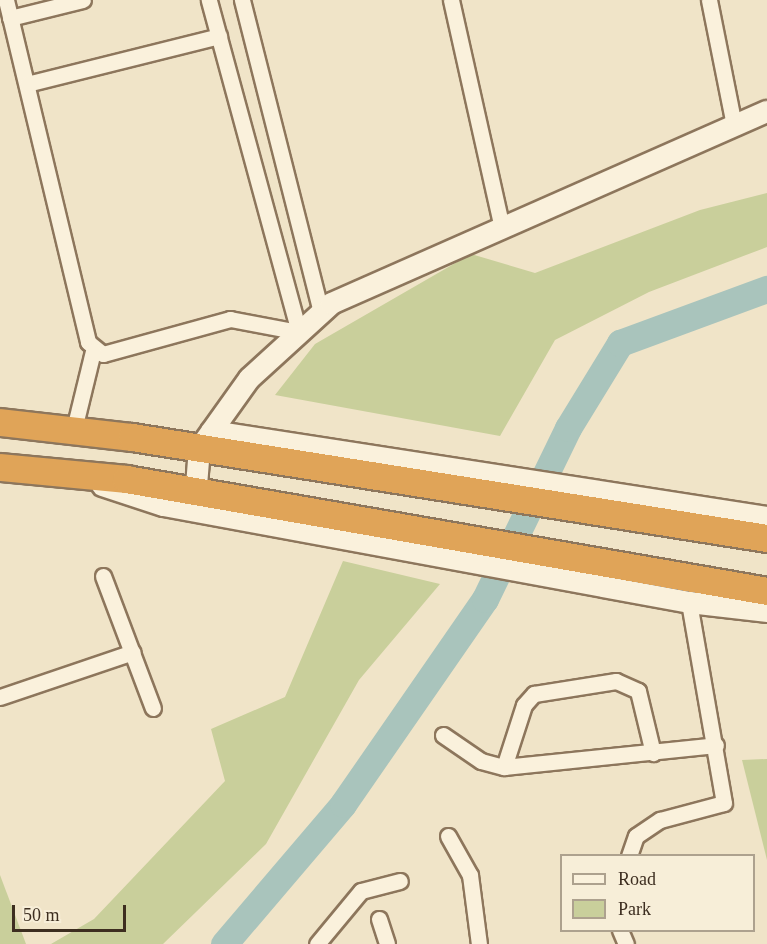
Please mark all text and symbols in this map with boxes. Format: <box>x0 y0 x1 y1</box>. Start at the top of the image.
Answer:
legend <box>560 854 755 932</box>
text: Road <box>618 869 656 889</box>
scale bar <box>15 893 129 931</box>
text: Park <box>618 899 651 919</box>
text: 50 m <box>23 905 60 925</box>

